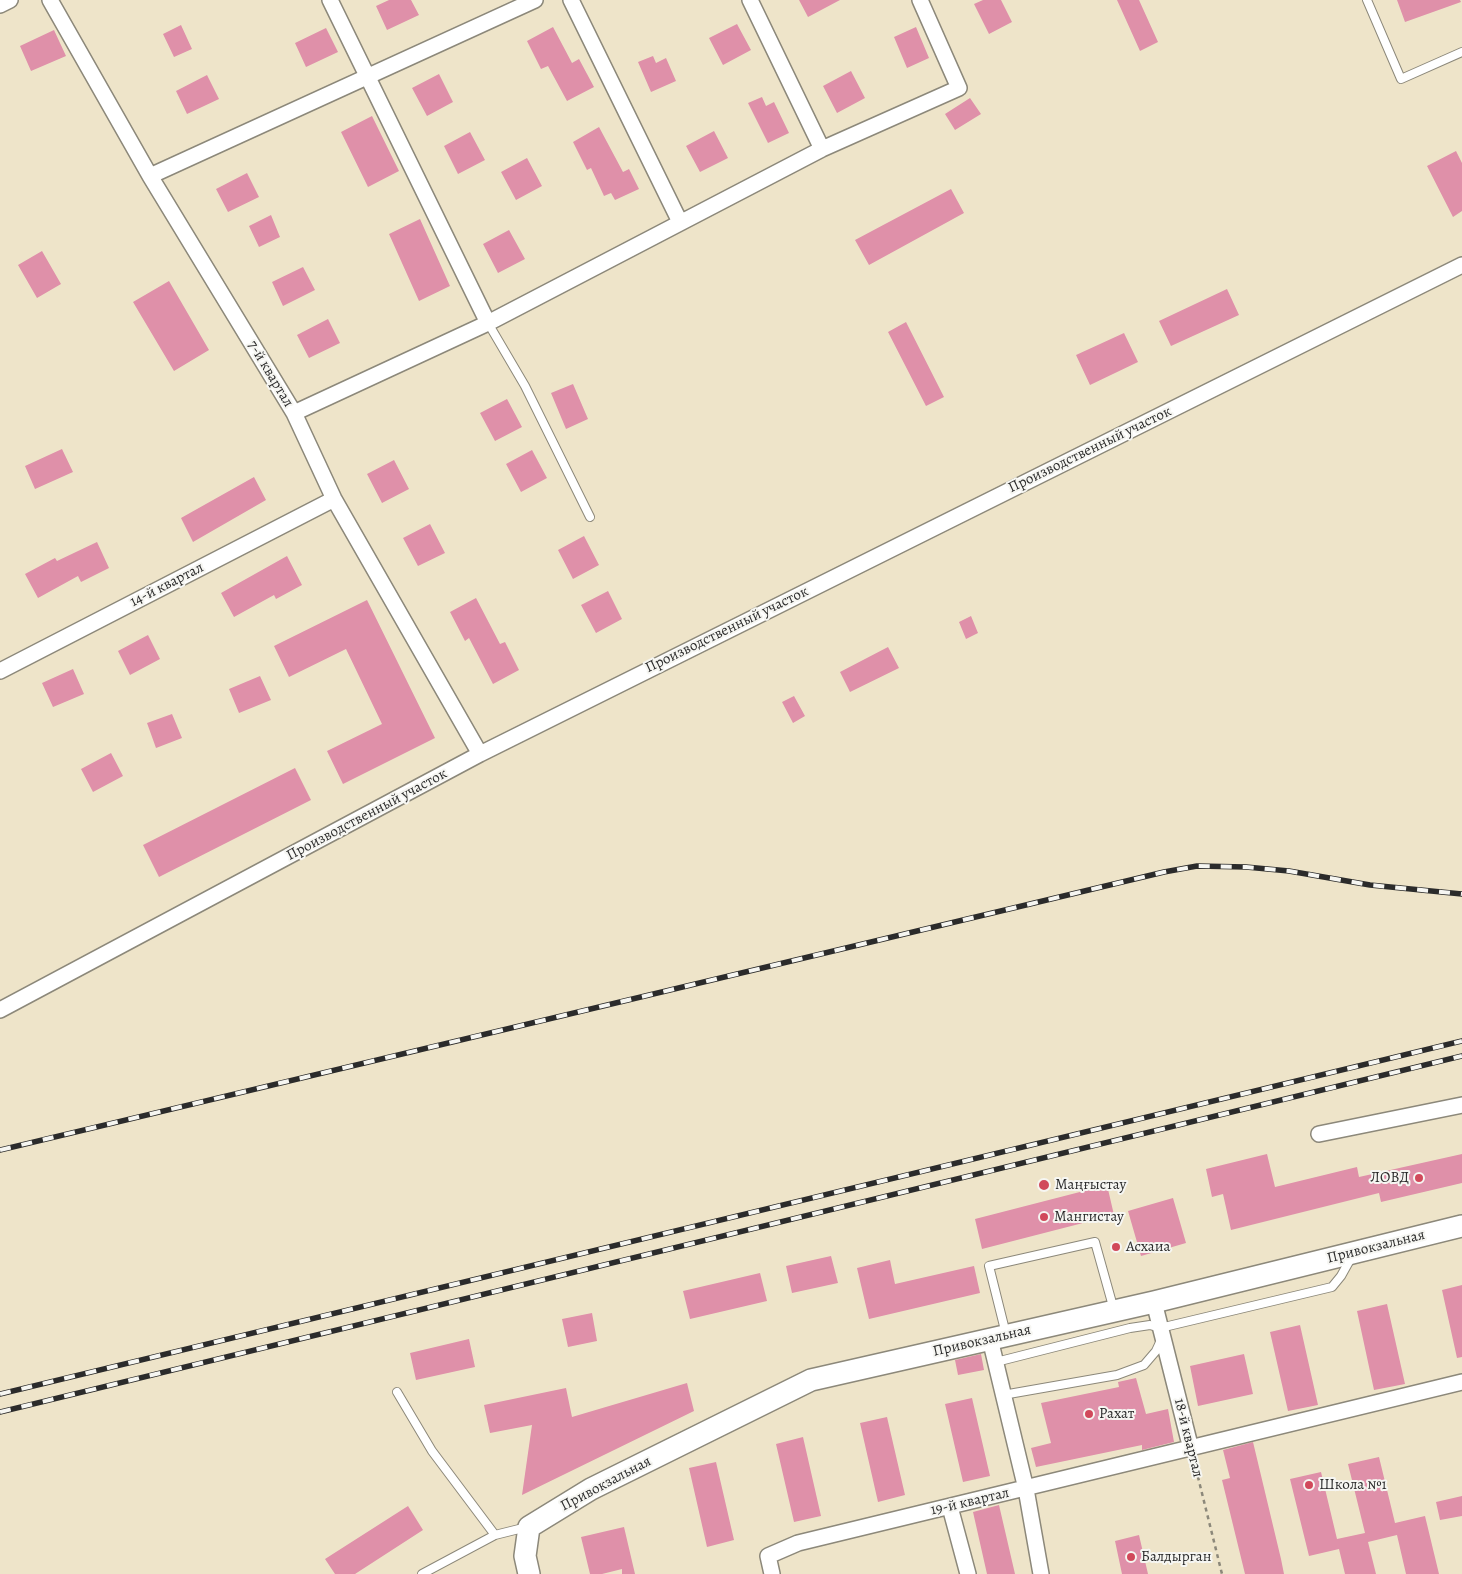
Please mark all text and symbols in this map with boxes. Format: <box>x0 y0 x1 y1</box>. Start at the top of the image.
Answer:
street label: 7-й квартал <box>243 337 297 411</box>
street label: Производственный участок <box>1006 403 1174 497</box>
street label: 14-й квартал <box>127 559 207 611</box>
street label: Производственный участок <box>643 583 811 677</box>
street label: Производственный участок <box>284 765 450 865</box>
place label: ЛОВД <box>1370 1169 1409 1187</box>
marker: ЛОВД <box>1413 1172 1425 1184</box>
place label: Маңғыстау <box>1055 1176 1126 1194</box>
marker: Маңғыстау <box>1037 1178 1051 1192</box>
place label: Мангистау <box>1054 1208 1124 1226</box>
marker: Мангистау <box>1038 1211 1050 1223</box>
street label: Привокзальная <box>1325 1226 1427 1268</box>
place label: Асхаиа <box>1126 1238 1170 1256</box>
marker: Асхаиа <box>1110 1241 1122 1253</box>
street label: Привокзальная <box>931 1321 1033 1361</box>
street label: 18-й квартал <box>1170 1397 1206 1479</box>
place label: Рахат <box>1099 1405 1135 1423</box>
marker: Рахат <box>1083 1408 1095 1420</box>
street label: Привокзальная <box>558 1453 654 1515</box>
place label: Школа №1 <box>1319 1476 1387 1494</box>
marker: Школа №1 <box>1303 1479 1315 1491</box>
street label: 19-й квартал <box>929 1484 1011 1520</box>
place label: Балдырган <box>1141 1548 1211 1566</box>
marker: Балдырган <box>1125 1551 1137 1563</box>

